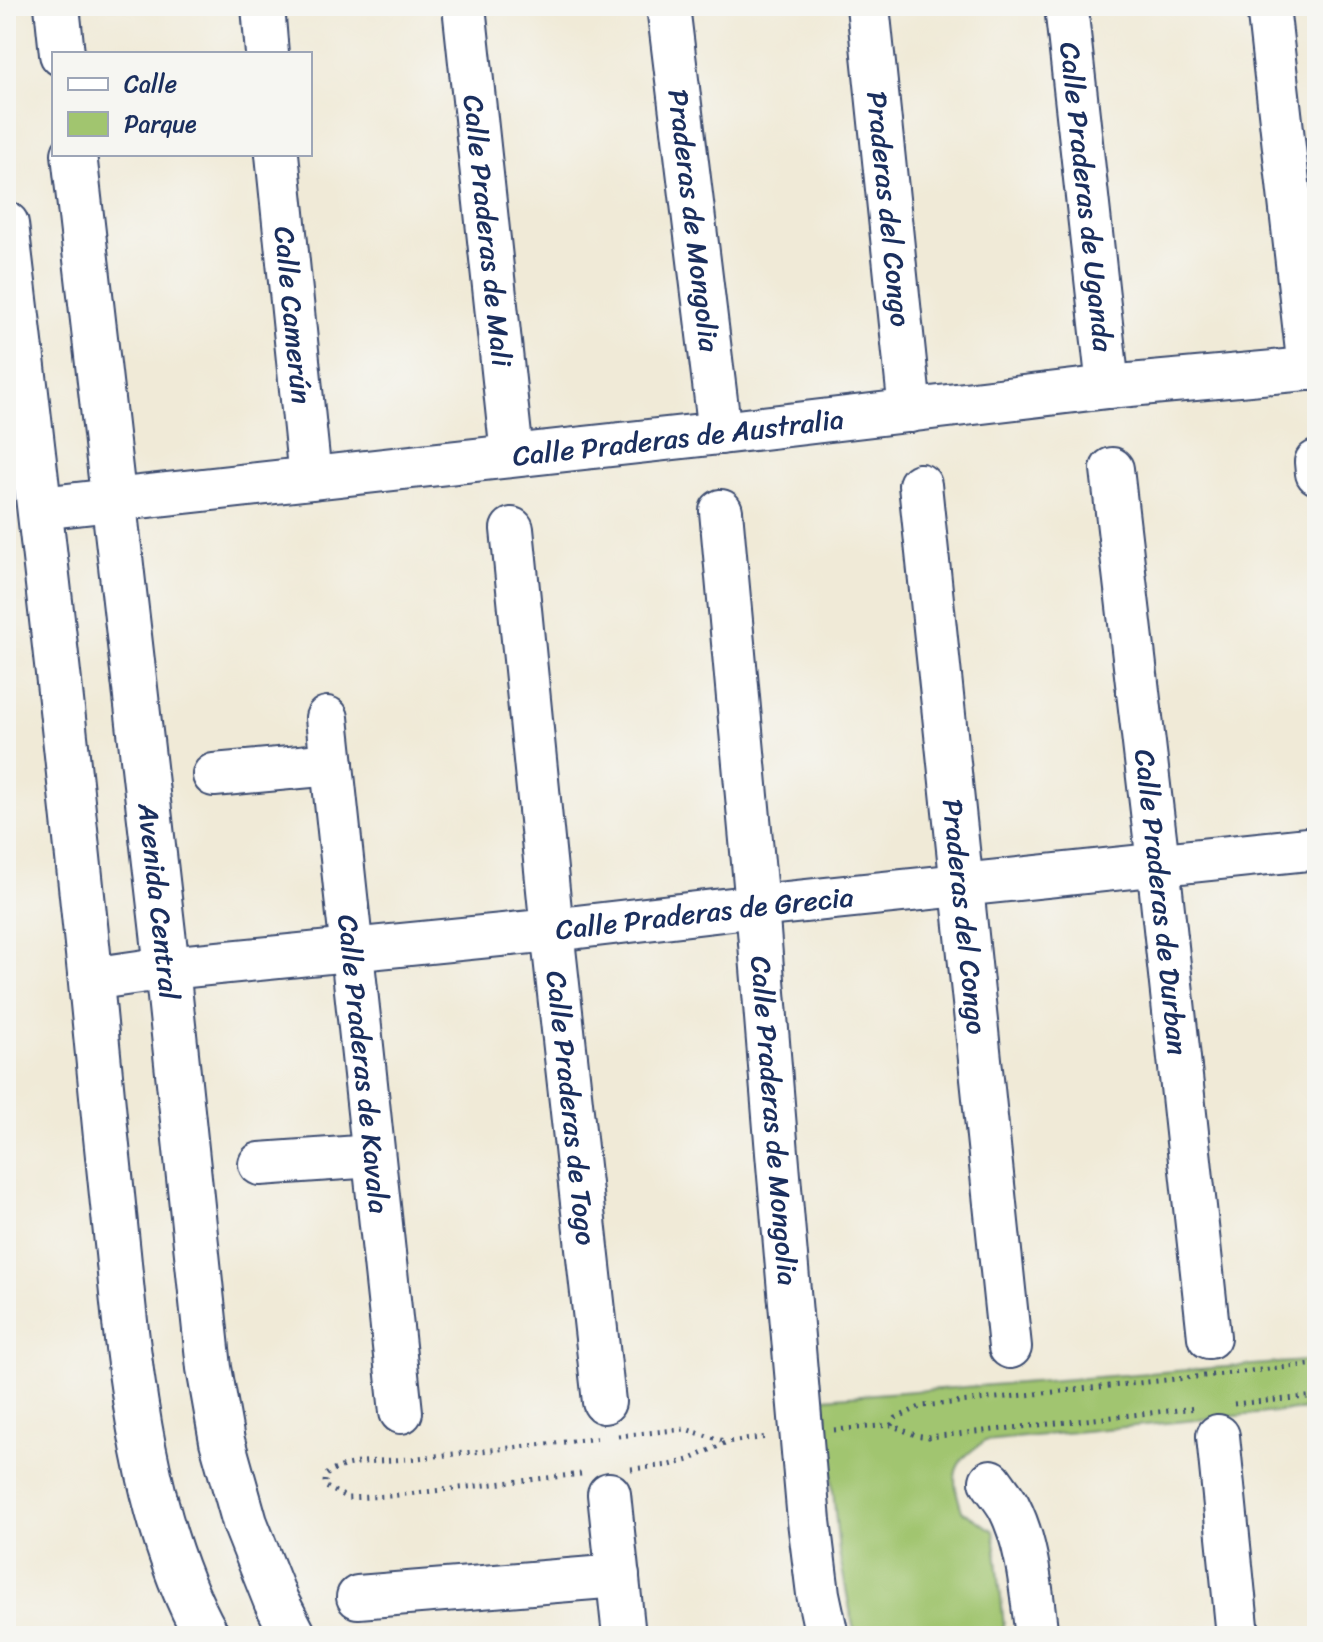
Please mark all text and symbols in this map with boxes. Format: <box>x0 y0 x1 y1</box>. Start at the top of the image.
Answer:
street label: Calle Praderas de Uganda <box>1045 40 1128 355</box>
legend <box>52 52 312 156</box>
text: Calle <box>124 63 177 105</box>
street label: Praderas de Mongolia <box>653 86 734 355</box>
street label: Praderas del Congo <box>852 89 925 329</box>
street label: Calle Praderas de Mali <box>449 93 527 370</box>
text: Parque <box>124 103 197 145</box>
street label: Calle Camerún <box>260 224 326 406</box>
street label: Calle Praderas de Australia <box>510 395 847 481</box>
street label: Calle Praderas de Durban <box>1120 747 1203 1058</box>
street label: Praderas del Congo <box>928 796 1001 1037</box>
street label: Avenida Central <box>123 799 194 1003</box>
street label: Calle Praderas de Grecia <box>553 872 856 954</box>
street label: Calle Praderas de Kavala <box>323 912 404 1216</box>
street label: Calle Praderas de Mongolia <box>736 954 812 1288</box>
street label: Calle Praderas de Togo <box>532 968 611 1248</box>

